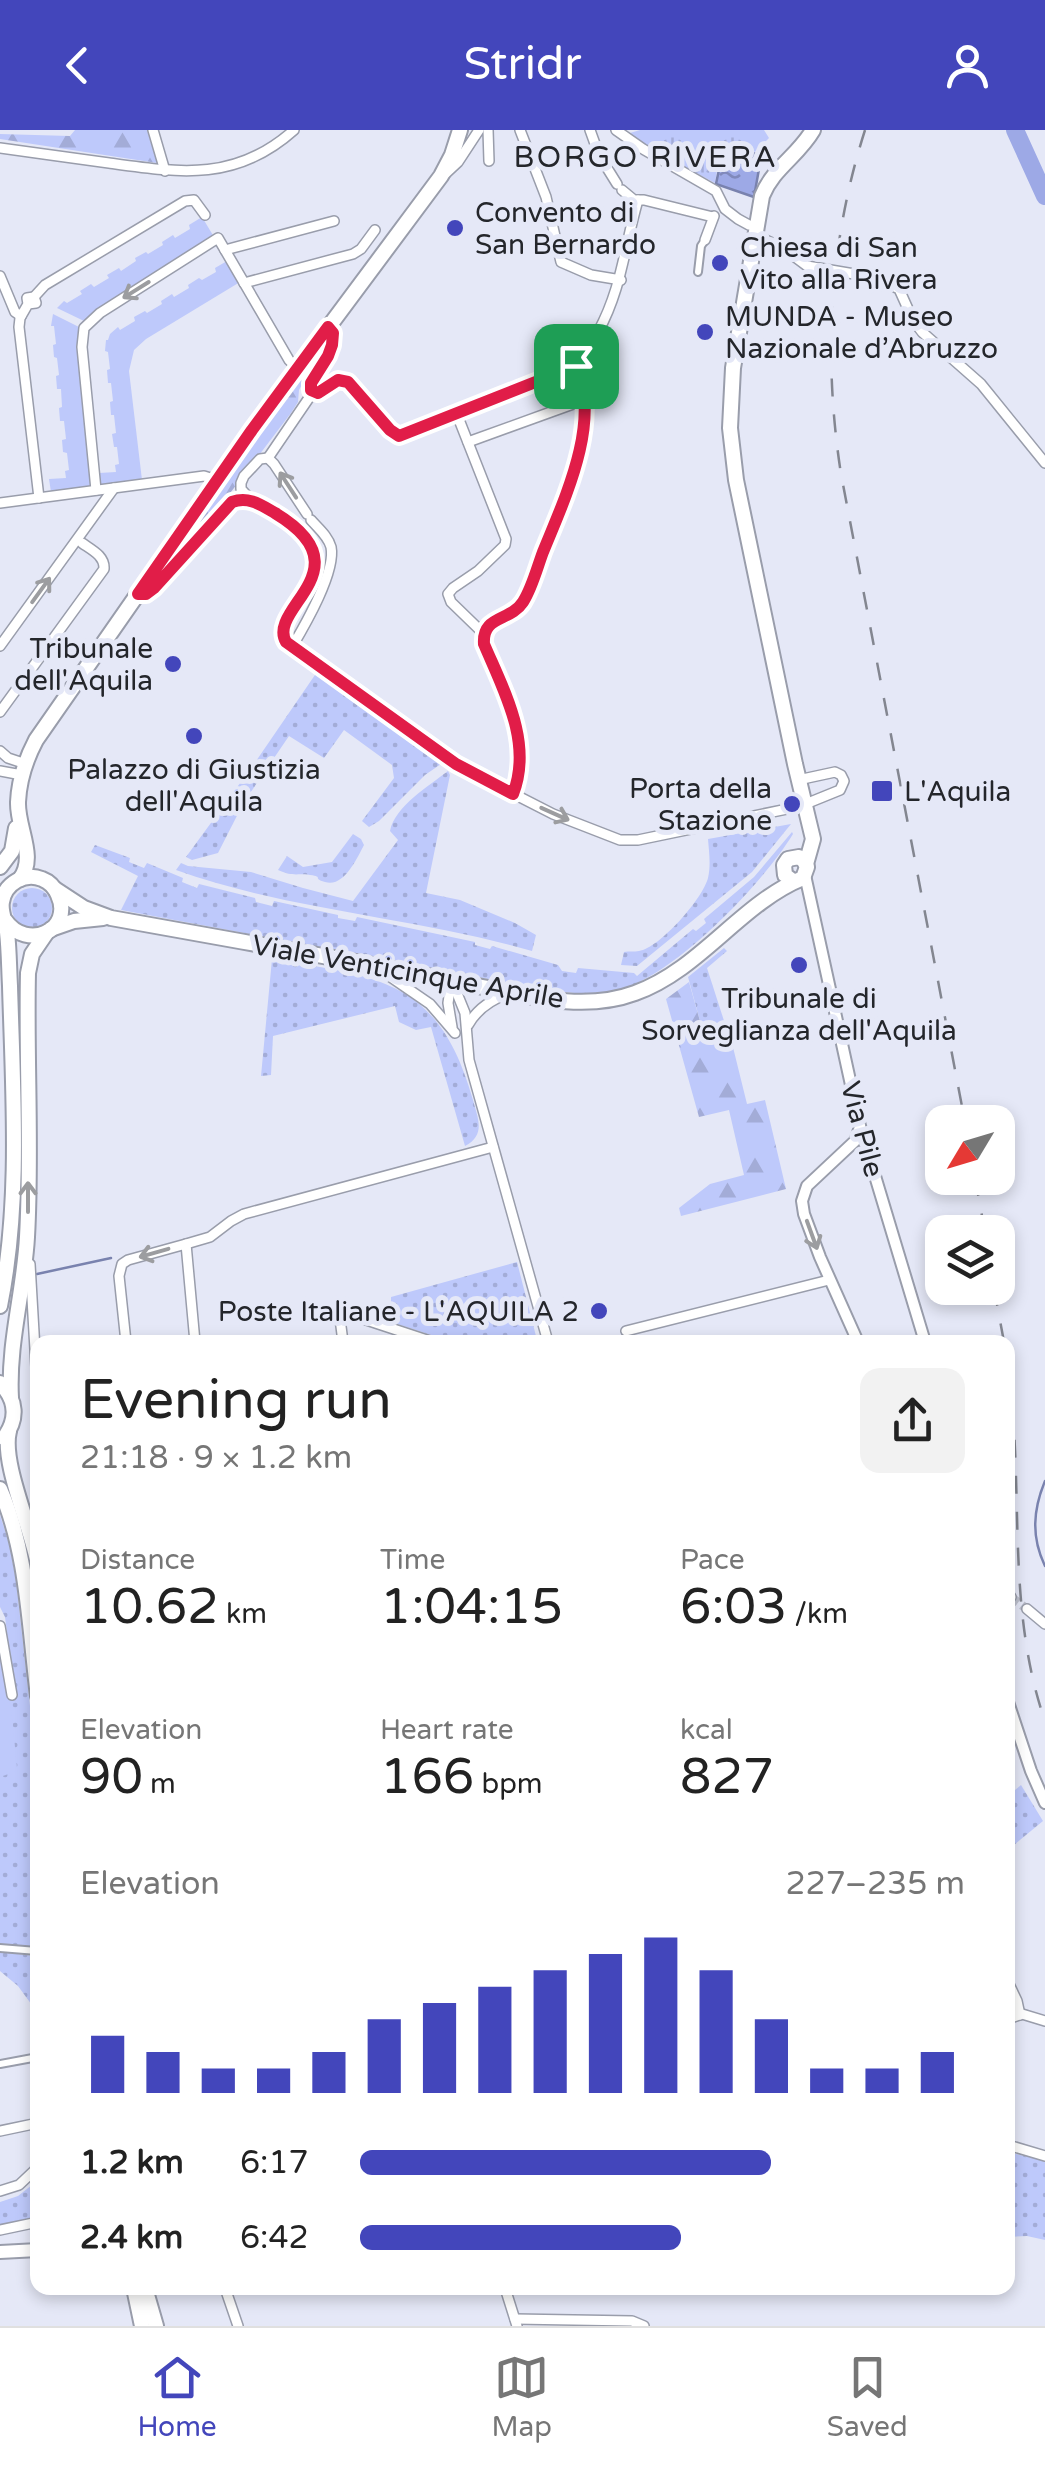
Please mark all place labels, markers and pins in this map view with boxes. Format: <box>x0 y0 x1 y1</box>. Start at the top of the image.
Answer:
place label: Convento di San Bernardo <box>475 196 656 262</box>
marker: Convento di San Bernardo <box>444 217 466 239</box>
place label: Chiesa di San Vito alla Rivera <box>740 231 938 297</box>
marker: Chiesa di San Vito alla Rivera <box>709 252 731 274</box>
place label: MUNDA - Museo Nazionale d’Abruzzo <box>725 300 998 366</box>
marker: MUNDA - Museo Nazionale d’Abruzzo <box>694 321 716 343</box>
pin <box>534 324 619 409</box>
place label: Tribunale dell'Aquila <box>14 632 153 698</box>
marker: Tribunale dell'Aquila <box>162 653 184 675</box>
marker: Palazzo di Giustizia dell'Aquila <box>183 725 205 747</box>
place label: Palazzo di Giustizia dell'Aquila <box>67 753 321 819</box>
place label: Porta della Stazione <box>629 772 772 838</box>
place label: L'Aquila <box>904 775 1011 809</box>
marker: L'Aquila <box>869 778 895 804</box>
marker: Porta della Stazione <box>781 793 803 815</box>
marker: Tribunale di Sorveglianza dell'Aquila <box>788 954 810 976</box>
place label: Tribunale di Sorveglianza dell'Aquila <box>641 982 957 1048</box>
place label: Poste Italiane - L'AQUILA 2 <box>218 1295 579 1329</box>
marker: Poste Italiane - L'AQUILA 2 <box>588 1300 610 1322</box>

